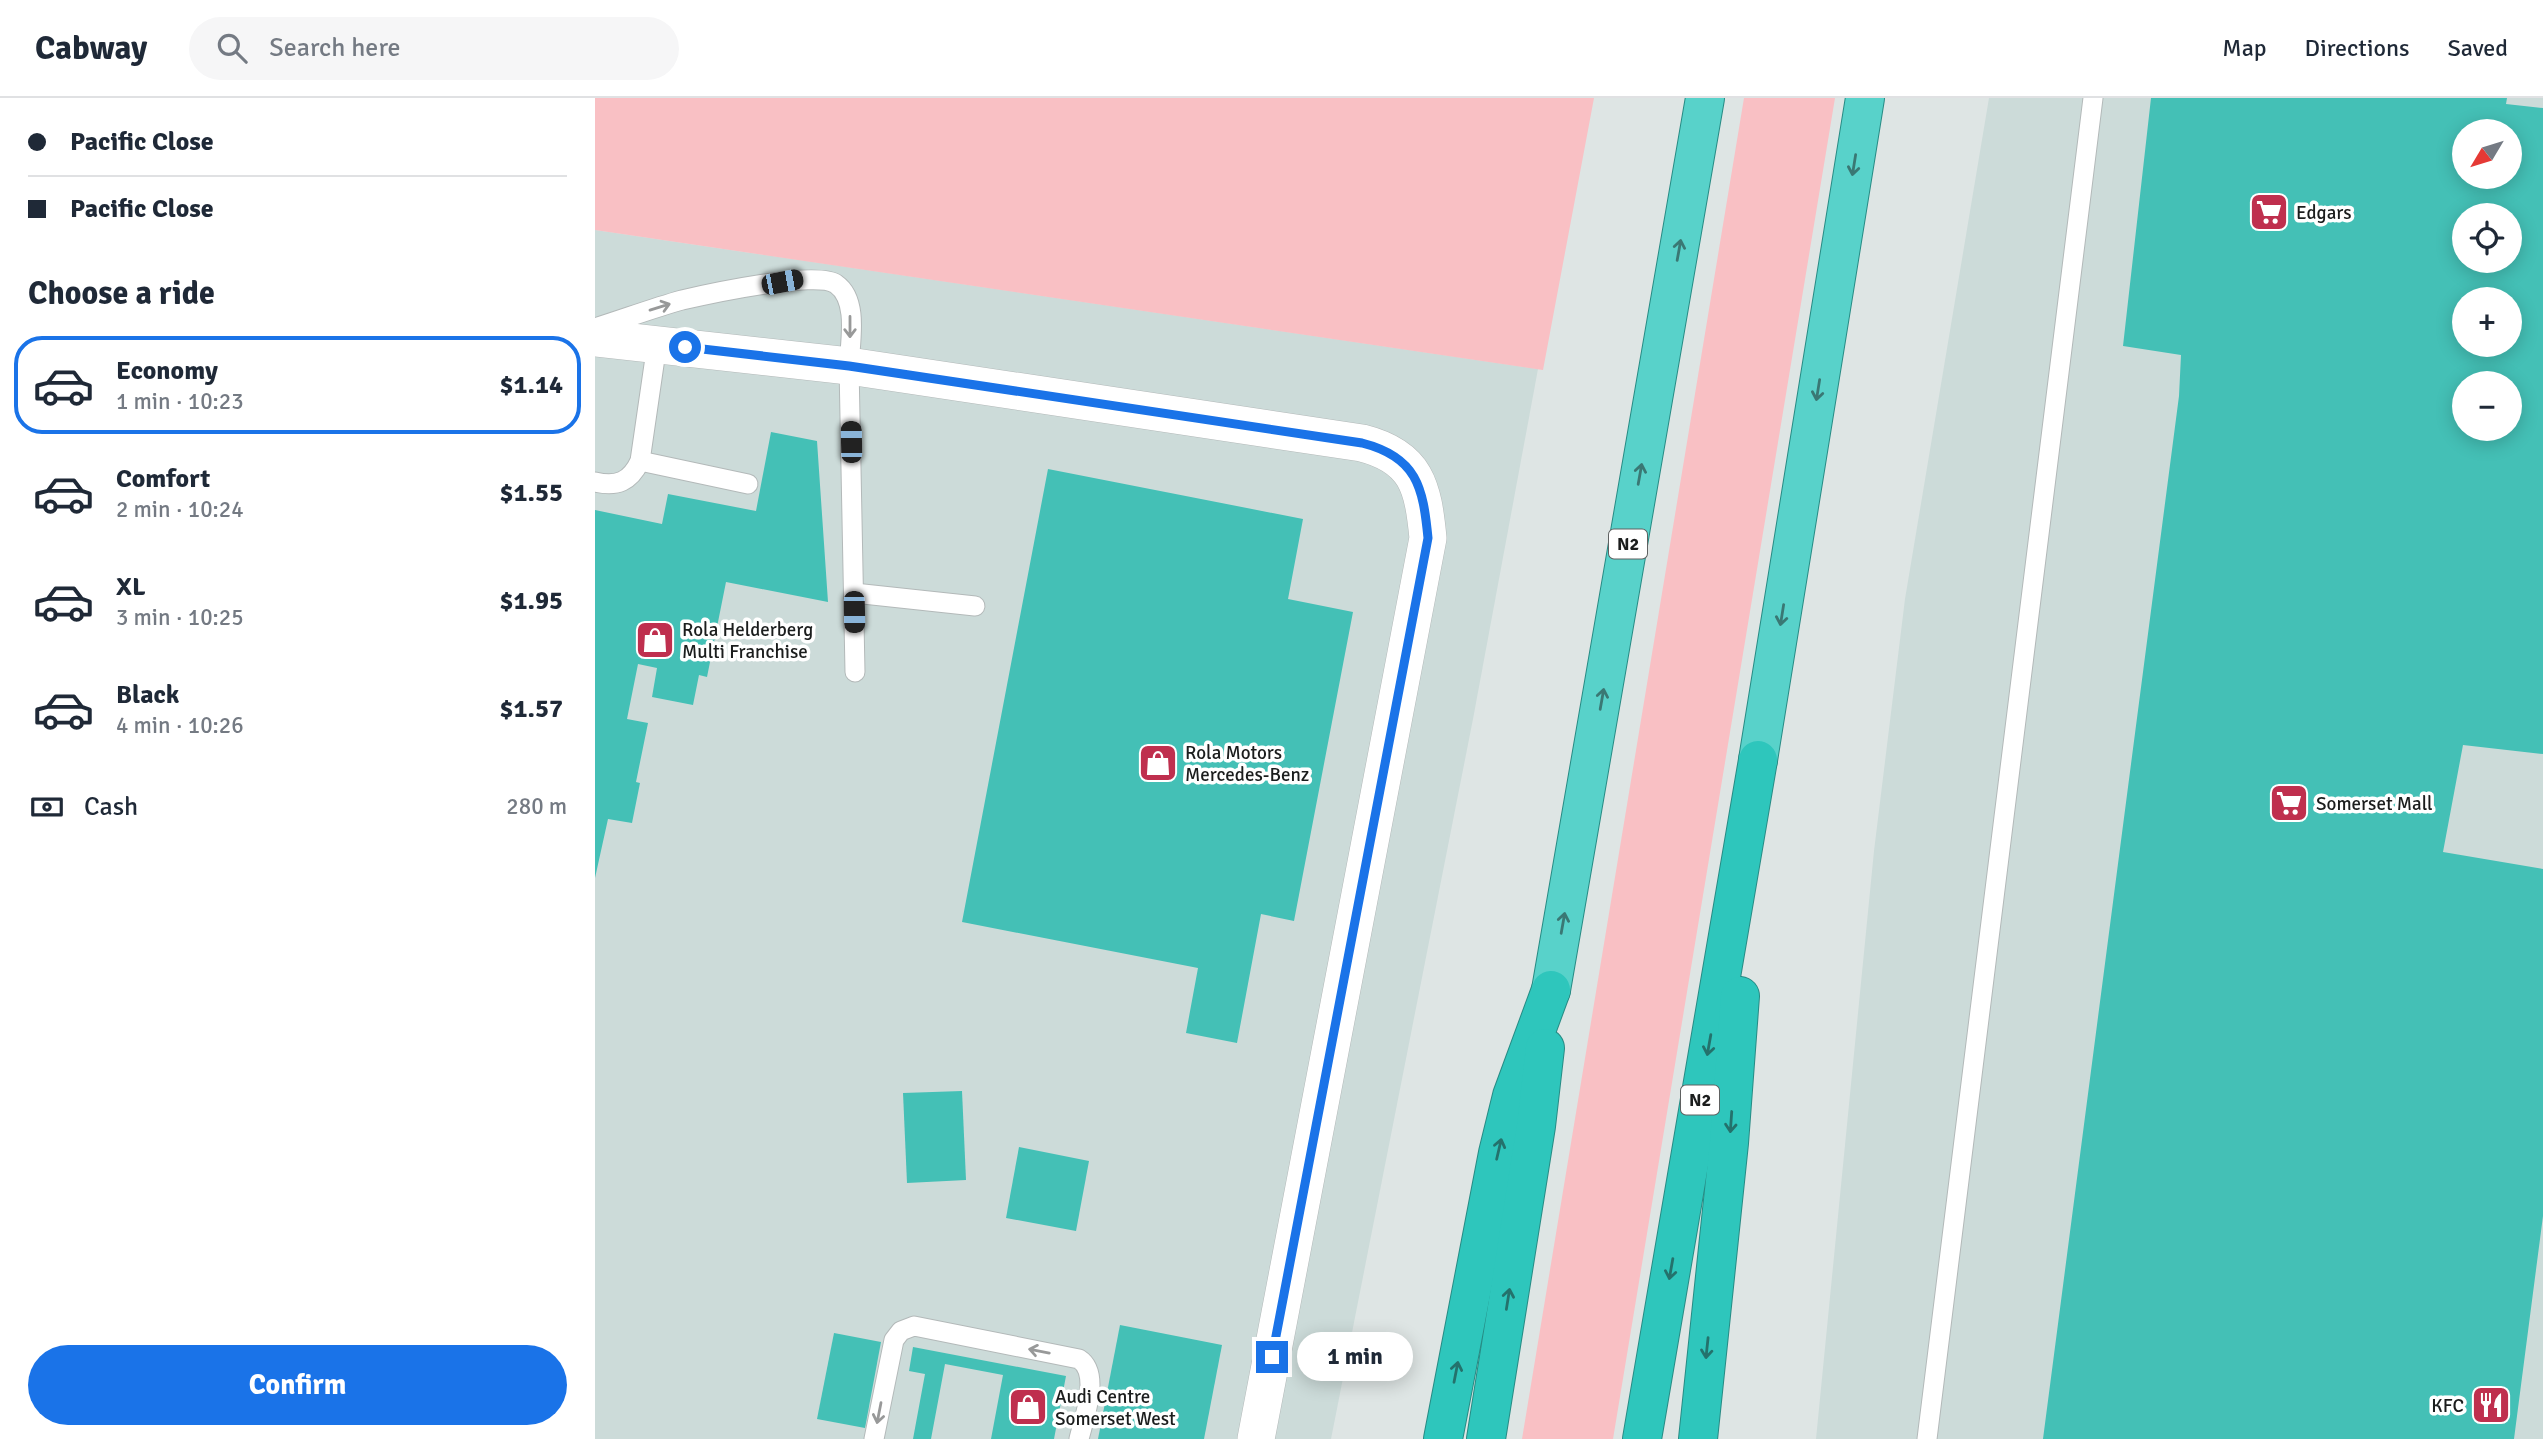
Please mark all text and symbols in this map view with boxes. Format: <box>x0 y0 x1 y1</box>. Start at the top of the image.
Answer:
search box <box>189 17 679 80</box>
text: Cabway <box>35 28 147 69</box>
icon: search <box>213 29 251 67</box>
text: Search here <box>269 32 400 64</box>
text: Map <box>2222 33 2267 63</box>
text: Directions <box>2305 33 2410 63</box>
text: Saved <box>2448 33 2508 63</box>
north arrow <box>2452 119 2522 189</box>
map controls <box>2452 119 2522 441</box>
text: Pacific Close <box>70 126 214 158</box>
one-way arrow <box>1847 153 1860 176</box>
supermarket icon: Edgars <box>2248 191 2290 233</box>
text: Pacific Close <box>70 193 214 225</box>
place label: Edgars <box>2296 201 2352 225</box>
button: locate <box>2452 203 2522 273</box>
one-way arrow <box>1673 239 1686 262</box>
car <box>760 268 805 296</box>
text: Choose a ride <box>28 274 215 313</box>
button: + <box>2452 287 2522 357</box>
one-way arrow <box>649 300 671 313</box>
one-way arrow <box>843 315 857 338</box>
route start <box>669 331 701 363</box>
icon: car <box>32 354 95 417</box>
text: Economy <box>116 355 218 387</box>
text: $1.14 <box>499 369 563 401</box>
button: − <box>2452 371 2522 441</box>
one-way arrow <box>1811 378 1824 401</box>
text: 1 min · 10:23 <box>116 387 244 416</box>
car <box>841 421 862 463</box>
icon: car <box>32 462 95 525</box>
text: Comfort <box>116 463 210 495</box>
one-way arrow <box>1634 464 1647 486</box>
text: $1.55 <box>499 477 563 509</box>
text: 2 min · 10:24 <box>116 495 244 524</box>
road number: N2 <box>1609 530 1647 559</box>
icon: car <box>32 570 95 633</box>
text: XL <box>116 571 146 603</box>
text: $1.95 <box>499 585 563 617</box>
car <box>844 591 865 633</box>
text: 3 min · 10:25 <box>116 603 244 632</box>
one-way arrow <box>1775 603 1788 625</box>
place label: Rola Helderberg Multi Franchise <box>682 618 813 664</box>
shop icon: Rola Helderberg Multi Franchise <box>634 619 676 661</box>
icon: car <box>32 678 95 741</box>
text: Black <box>116 679 179 711</box>
one-way arrow <box>1595 688 1609 711</box>
text: $1.57 <box>499 693 563 725</box>
text: 4 min · 10:26 <box>116 711 244 740</box>
place label: Rola Motors Mercedes-Benz <box>1185 741 1309 787</box>
shop icon: Rola Motors Mercedes-Benz <box>1137 742 1179 784</box>
supermarket icon: Somerset Mall <box>2268 782 2310 824</box>
icon: cash <box>28 788 66 826</box>
text: Cash <box>84 791 138 823</box>
text: 280 m <box>506 792 567 821</box>
place label: Somerset Mall <box>2316 792 2433 816</box>
one-way arrow <box>1557 912 1570 935</box>
one-way arrow <box>1702 1033 1716 1056</box>
road number: N2 <box>1681 1085 1719 1114</box>
one-way arrow <box>1724 1110 1737 1132</box>
one-way arrow <box>1493 1138 1506 1161</box>
one-way arrow <box>1664 1258 1677 1280</box>
one-way arrow <box>1502 1288 1515 1311</box>
callout: 1 min <box>1297 1332 1412 1382</box>
one-way arrow <box>1701 1336 1714 1359</box>
route end <box>1256 1341 1288 1373</box>
text: 1 min <box>1327 1342 1383 1371</box>
one-way arrow <box>1028 1343 1051 1357</box>
button: Confirm <box>28 1345 567 1425</box>
one-way arrow <box>1449 1361 1463 1384</box>
restaurant icon: KFC <box>2470 1384 2512 1426</box>
place label: Audi Centre Somerset West <box>1055 1385 1176 1431</box>
shop icon: Audi Centre Somerset West <box>1007 1386 1049 1428</box>
place label: KFC <box>2431 1394 2464 1418</box>
one-way arrow <box>872 1401 886 1424</box>

